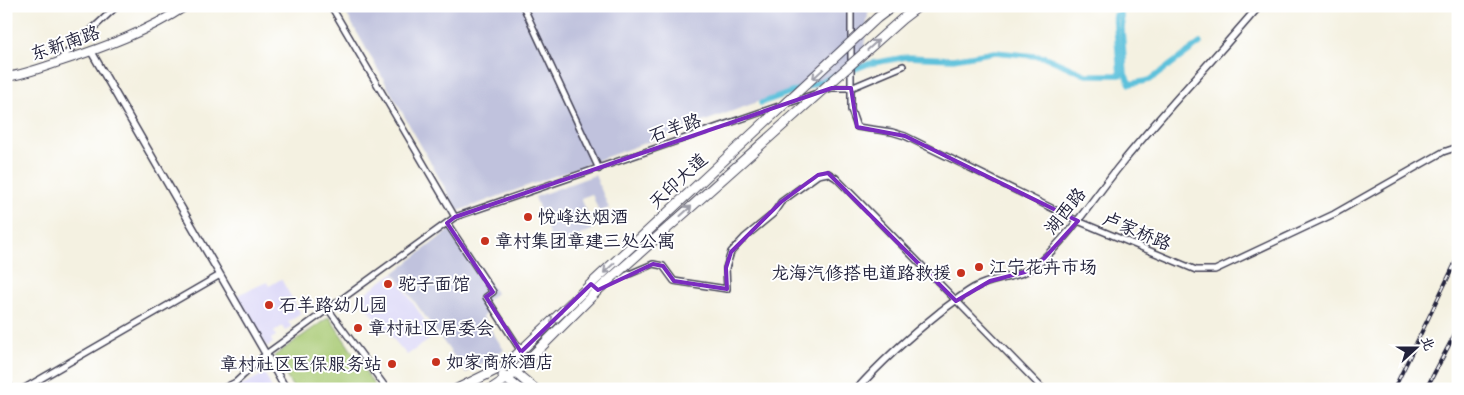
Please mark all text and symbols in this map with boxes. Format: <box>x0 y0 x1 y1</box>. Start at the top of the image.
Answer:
street label: 东新南路 <box>27 21 103 67</box>
one-way arrow <box>867 39 880 50</box>
one-way arrow <box>811 68 824 80</box>
street label: 石羊路 <box>646 109 705 149</box>
street label: 天印大道 <box>644 148 713 215</box>
street label: 湖西路 <box>1039 183 1092 240</box>
one-way arrow <box>680 205 693 217</box>
place label: 悦峰达烟酒 <box>538 206 628 230</box>
street label: 卢家桥路 <box>1099 207 1174 257</box>
marker: 悦峰达烟酒 <box>522 211 534 223</box>
place label: 章村集团章建三处公寓 <box>495 230 675 254</box>
marker: 章村集团章建三处公寓 <box>479 235 491 247</box>
place label: 江宁花卉市场 <box>989 256 1097 280</box>
marker: 江宁花卉市场 <box>973 261 985 273</box>
one-way arrow <box>602 262 615 274</box>
place label: 龙海汽修搭电道路救援 <box>771 262 951 286</box>
marker: 龙海汽修搭电道路救援 <box>955 267 967 279</box>
place label: 驼子面馆 <box>398 273 470 297</box>
marker: 驼子面馆 <box>382 278 394 290</box>
place label: 石羊路幼儿园 <box>279 294 387 318</box>
marker: 石羊路幼儿园 <box>263 299 275 311</box>
one-way arrow <box>550 312 563 324</box>
place label: 章村社区居委会 <box>368 317 494 341</box>
marker: 章村社区居委会 <box>352 322 364 334</box>
north arrow <box>1392 322 1442 372</box>
text: 北 <box>1416 334 1438 353</box>
place label: 如家商旅酒店 <box>446 351 554 375</box>
place label: 章村社区医保服务站 <box>220 353 382 377</box>
marker: 如家商旅酒店 <box>430 356 442 368</box>
marker: 章村社区医保服务站 <box>386 358 398 370</box>

